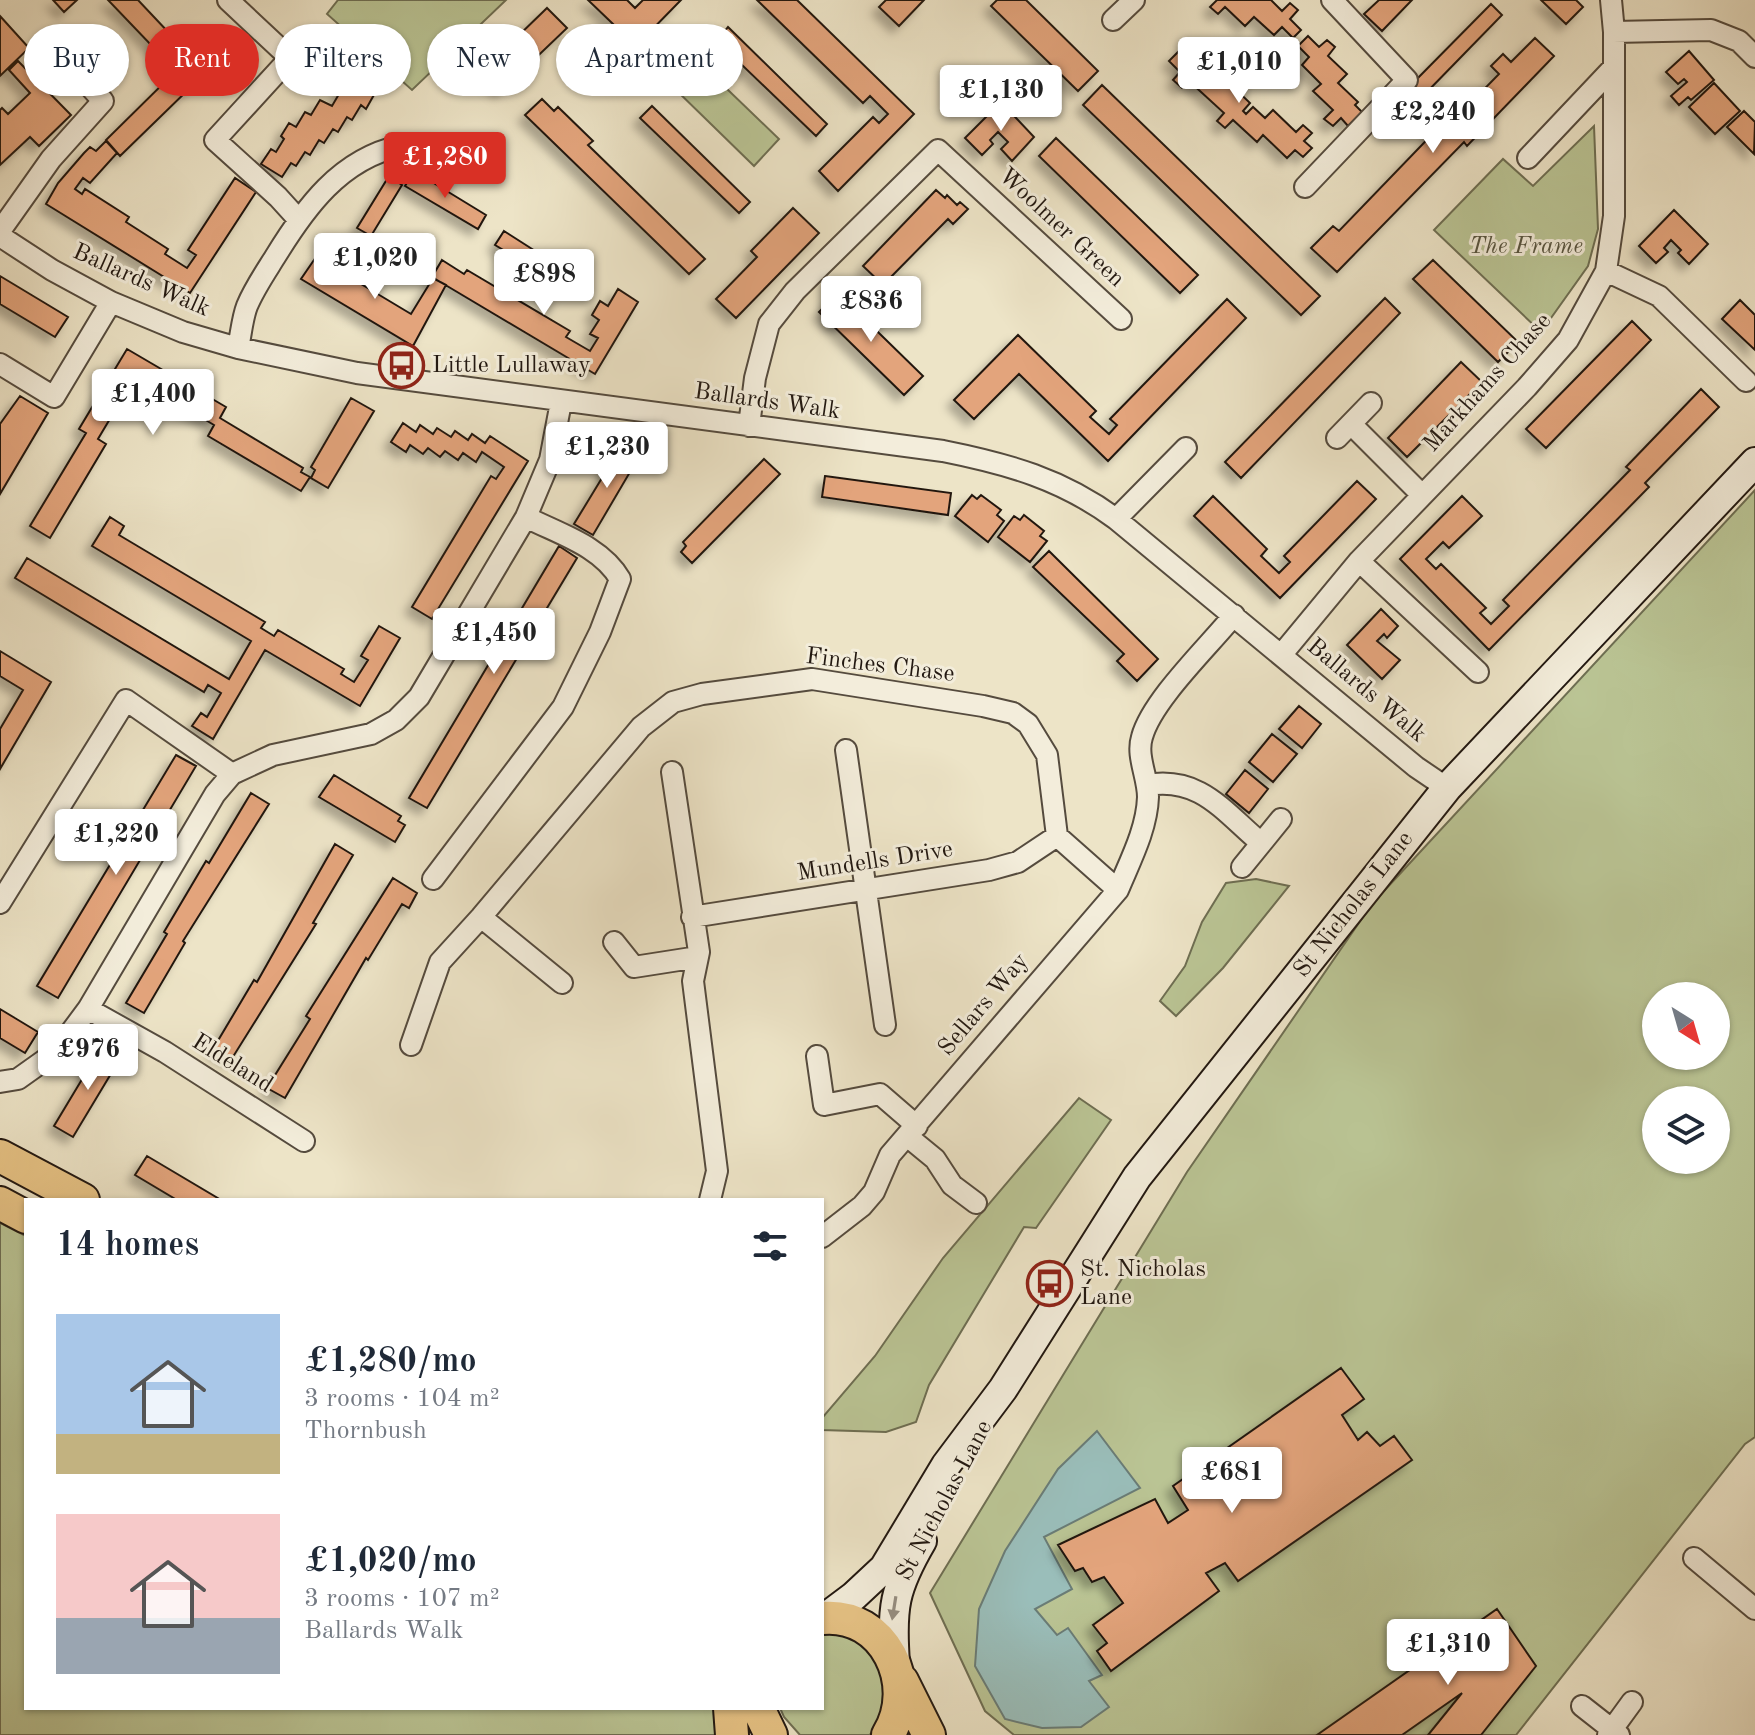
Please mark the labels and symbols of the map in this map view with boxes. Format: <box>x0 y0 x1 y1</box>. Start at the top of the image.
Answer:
pin: £1,010 <box>1174 37 1304 105</box>
pin: £1,130 <box>936 65 1066 133</box>
pin: £2,240 <box>1368 87 1498 155</box>
pin: £1,280 <box>380 132 510 200</box>
street label: Woolmer Green <box>993 164 1129 292</box>
pin: £1,020 <box>310 233 440 301</box>
park label: The Frame <box>1469 235 1583 259</box>
street label: Ballards Walk <box>69 240 213 322</box>
pin: £898 <box>497 249 591 317</box>
pin: £836 <box>824 276 918 344</box>
street label: Markhams Chase <box>1420 309 1556 457</box>
bus stop icon: Little Lullaway <box>377 342 425 390</box>
place label: Little Lullaway <box>432 354 591 378</box>
pin: £1,400 <box>88 369 218 437</box>
street label: Ballards Walk <box>692 380 842 424</box>
pin: £1,230 <box>542 422 672 490</box>
pin: £1,450 <box>429 608 559 676</box>
street label: Ballards Walk <box>1302 634 1430 748</box>
street label: Finches Chase <box>804 645 956 687</box>
pin: £1,220 <box>51 809 181 877</box>
street label: St Nicholas Lane <box>1290 828 1418 982</box>
street label: Mundells Drive <box>795 838 955 886</box>
street label: Sellars Way <box>934 949 1034 1061</box>
north arrow <box>1642 982 1730 1070</box>
pin: £976 <box>41 1024 135 1092</box>
street label: Eldeland <box>187 1030 277 1098</box>
place label: St. Nicholas Lane <box>1080 1258 1206 1310</box>
bus stop icon: St. Nicholas Lane <box>1025 1260 1073 1308</box>
street label: St Nicholas Lane <box>893 1417 997 1585</box>
pin: £681 <box>1185 1447 1279 1515</box>
one-way arrow <box>887 1596 900 1621</box>
pin: £1,310 <box>1383 1619 1513 1687</box>

